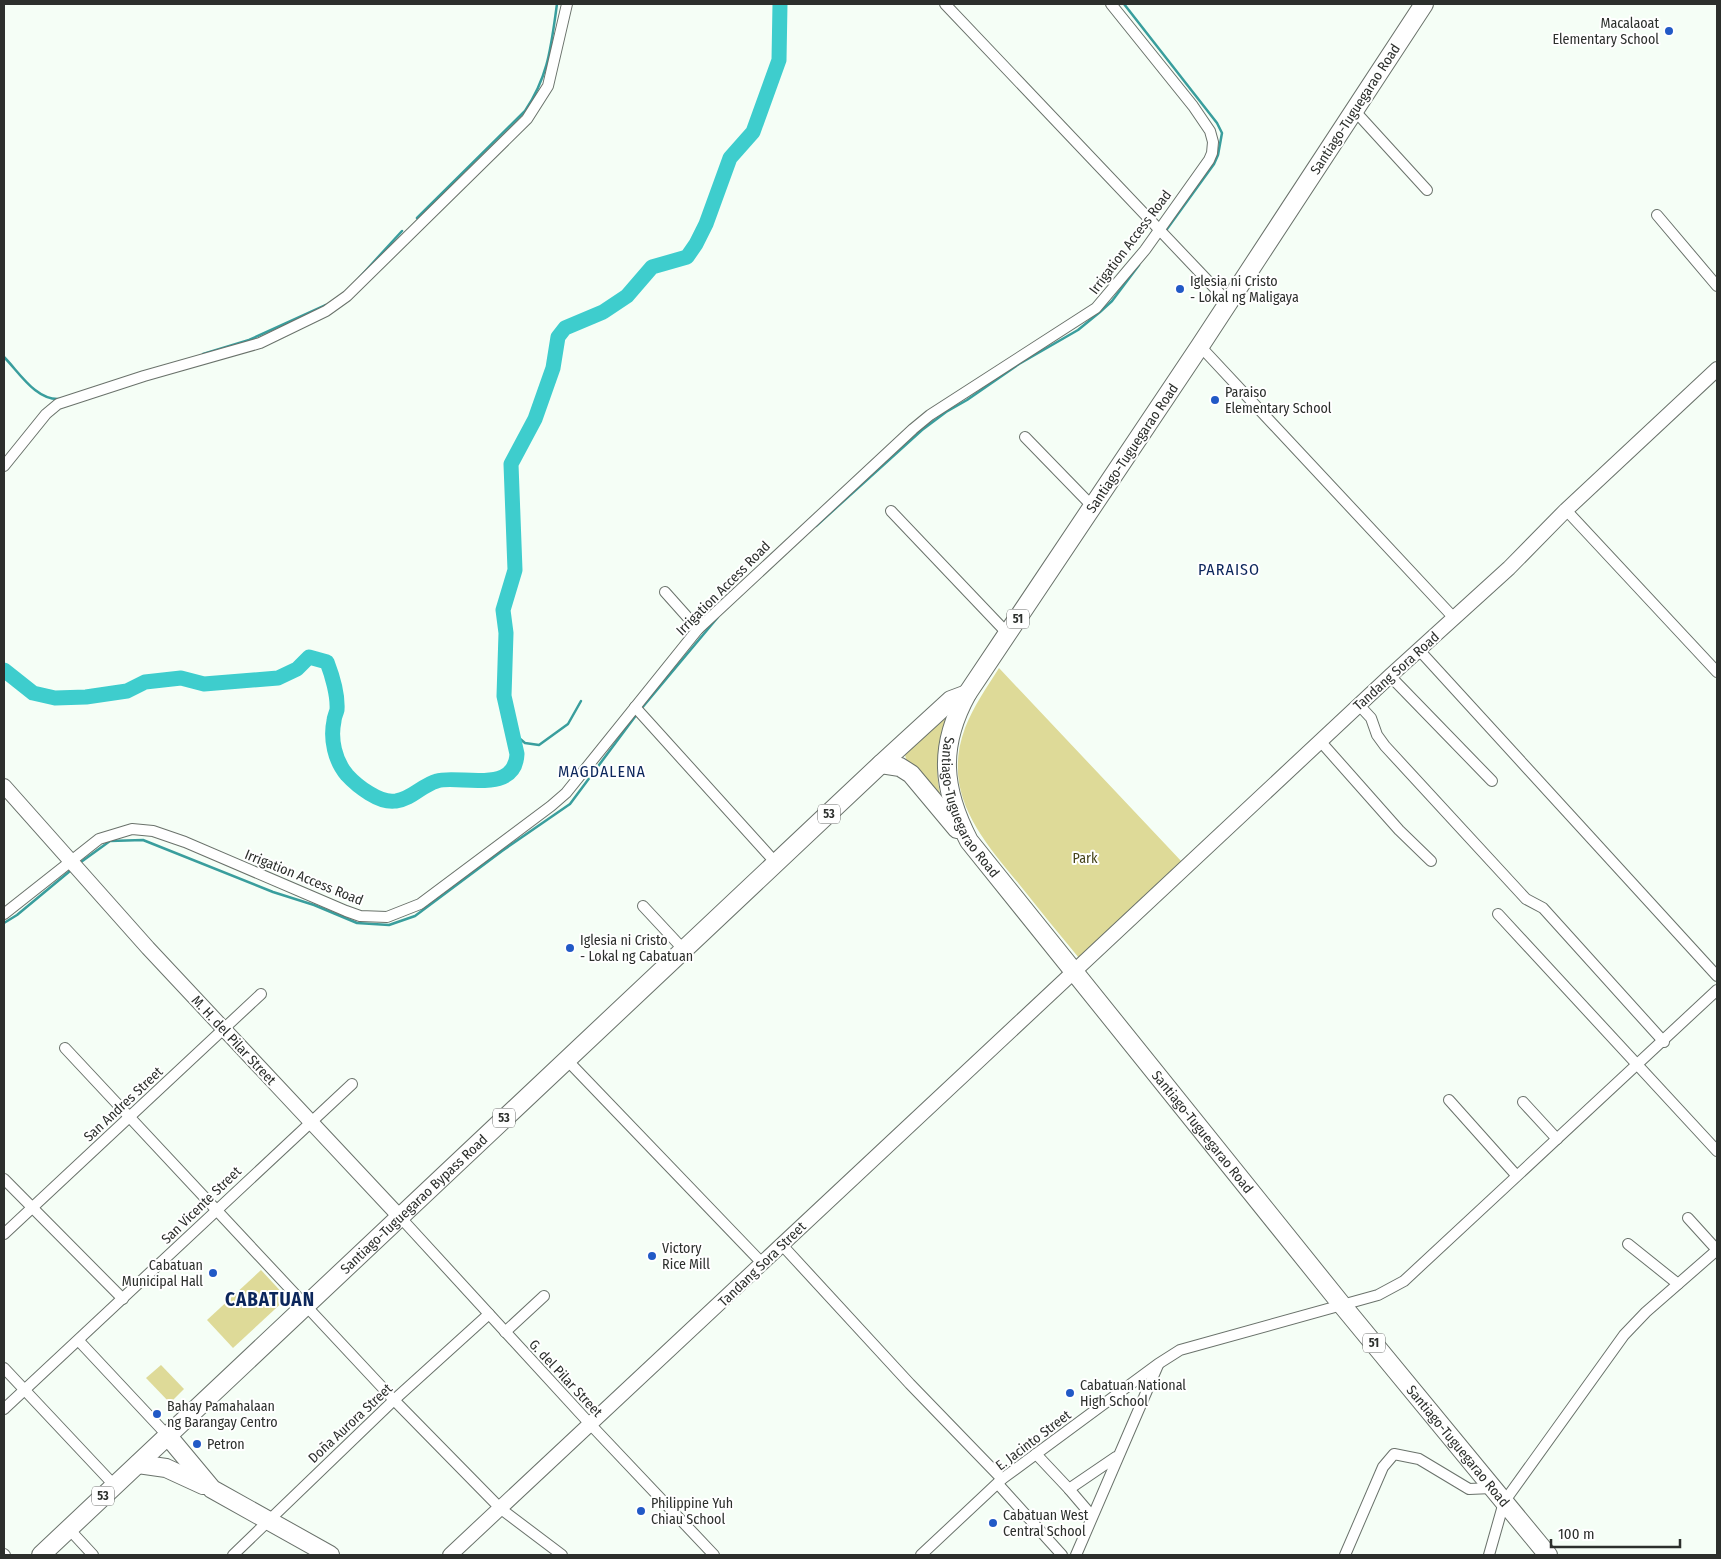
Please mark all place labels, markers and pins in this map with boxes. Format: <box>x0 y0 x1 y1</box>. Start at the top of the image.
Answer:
place label: Macalaoat Elementary School <box>1552 15 1659 48</box>
marker: Macalaoat Elementary School <box>1663 25 1675 37</box>
place label: Iglesia ni Cristo - Lokal ng Maligaya <box>1190 273 1299 306</box>
marker: Iglesia ni Cristo - Lokal ng Maligaya <box>1174 283 1186 295</box>
place label: Paraiso Elementary School <box>1225 384 1332 417</box>
marker: Paraiso Elementary School <box>1209 394 1221 406</box>
place label: Iglesia ni Cristo - Lokal ng Cabatuan <box>580 932 693 965</box>
marker: Iglesia ni Cristo - Lokal ng Cabatuan <box>564 942 576 954</box>
place label: Victory Rice Mill <box>662 1240 710 1273</box>
marker: Victory Rice Mill <box>646 1250 658 1262</box>
place label: Cabatuan Municipal Hall <box>122 1257 203 1290</box>
marker: Cabatuan Municipal Hall <box>207 1267 219 1279</box>
place label: Cabatuan National High School <box>1080 1377 1186 1410</box>
marker: Cabatuan National High School <box>1064 1387 1076 1399</box>
place label: Bahay Pamahalaan ng Barangay Centro <box>167 1398 278 1431</box>
marker: Bahay Pamahalaan ng Barangay Centro <box>151 1408 163 1420</box>
place label: Petron <box>207 1436 245 1453</box>
marker: Petron <box>191 1438 203 1450</box>
place label: Philippine Yuh Chiau School <box>651 1495 733 1528</box>
marker: Philippine Yuh Chiau School <box>635 1505 647 1517</box>
place label: Cabatuan West Central School <box>1003 1507 1089 1540</box>
marker: Cabatuan West Central School <box>987 1517 999 1529</box>

